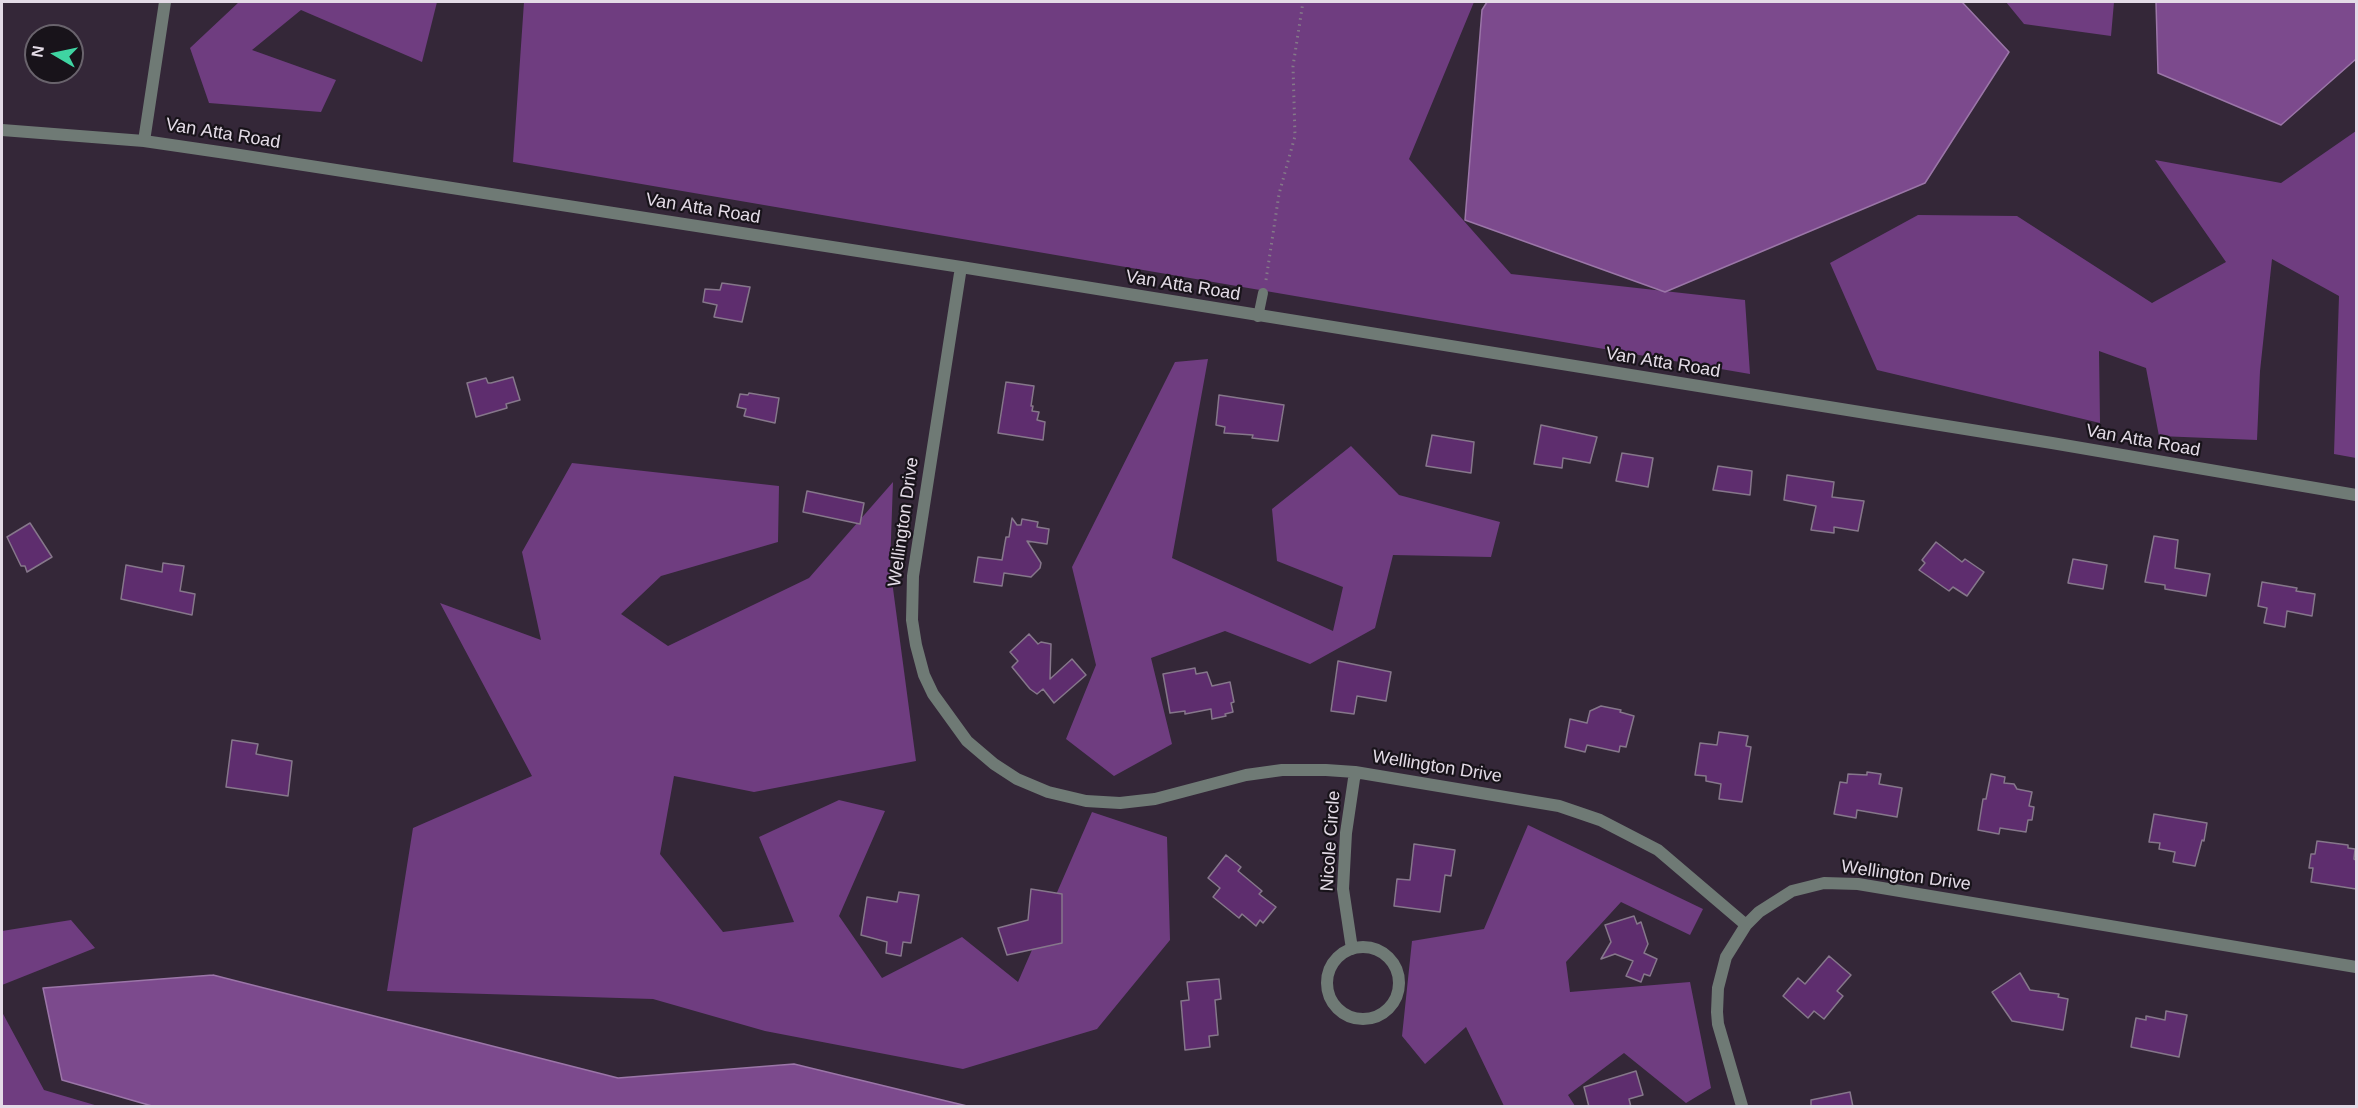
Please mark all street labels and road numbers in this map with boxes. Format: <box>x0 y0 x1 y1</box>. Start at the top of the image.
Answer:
street label: Van Atta Road <box>164 114 282 154</box>
street label: Van Atta Road <box>644 189 762 229</box>
street label: Van Atta Road <box>1124 266 1242 306</box>
street label: Van Atta Road <box>1604 343 1722 383</box>
street label: Van Atta Road <box>2084 420 2202 462</box>
street label: Wellington Drive <box>884 456 924 588</box>
street label: Wellington Drive <box>1371 746 1503 788</box>
street label: Nicole Circle <box>1317 790 1345 892</box>
street label: Wellington Drive <box>1840 856 1972 896</box>

